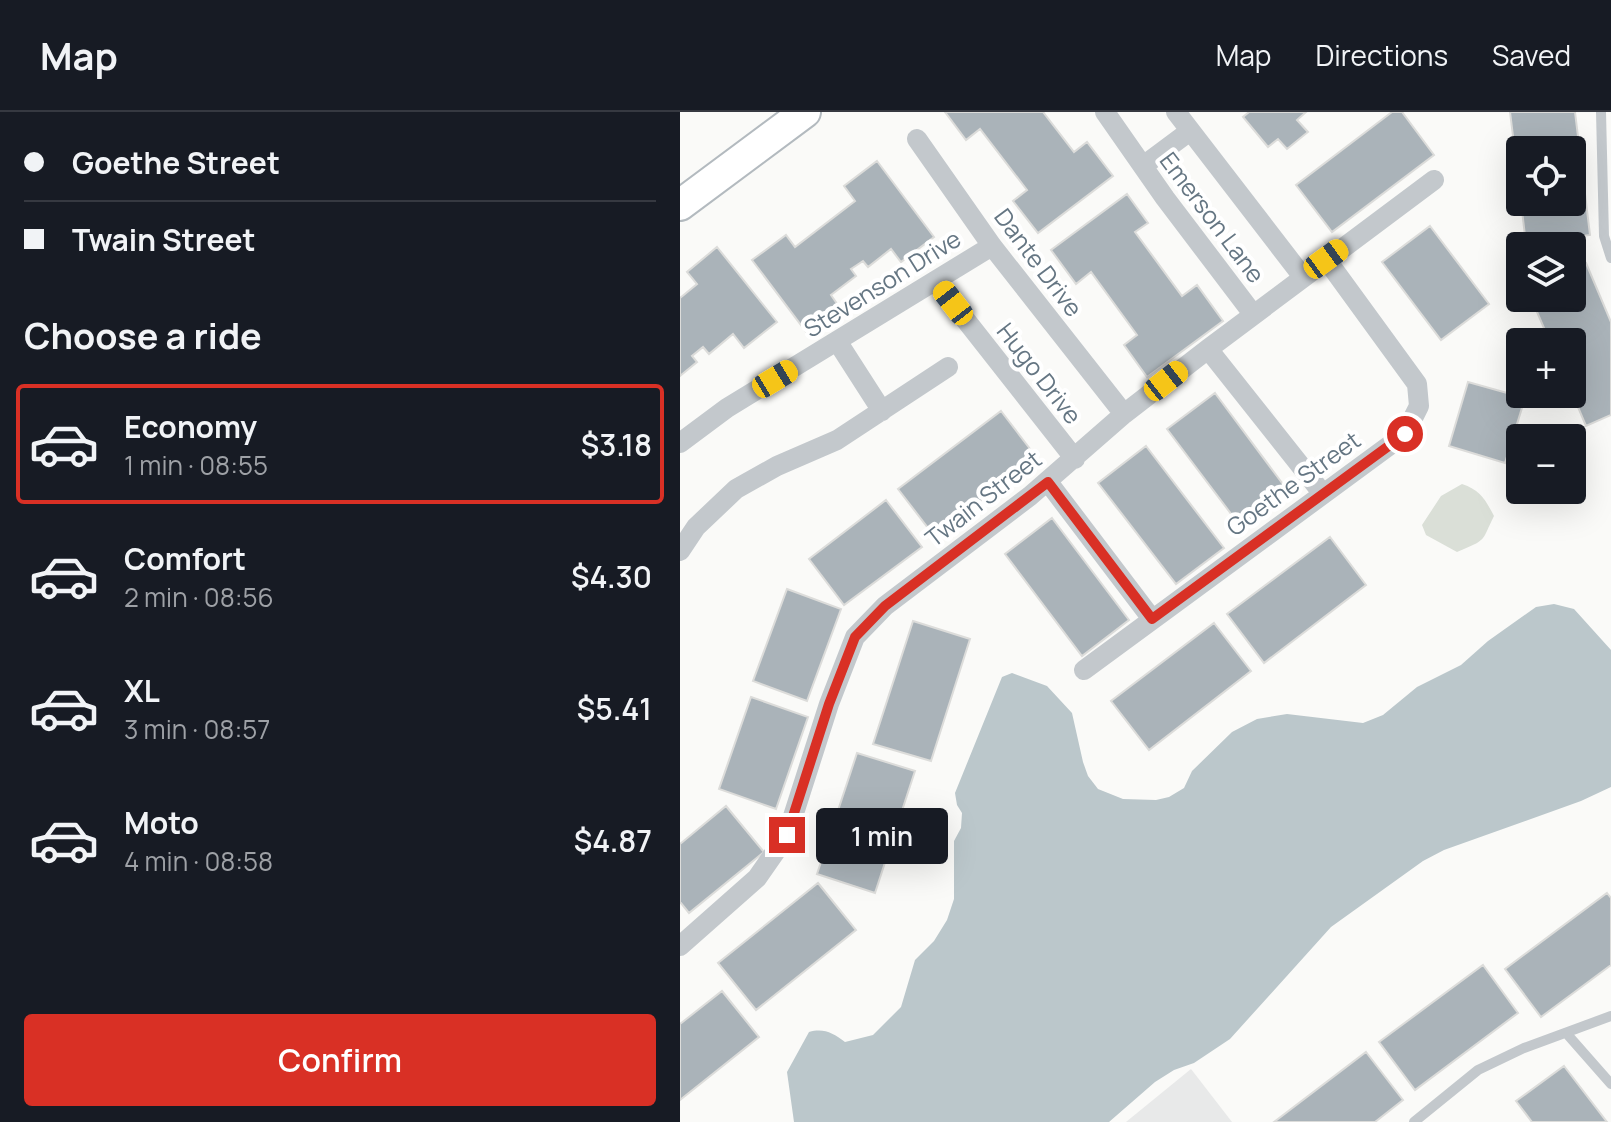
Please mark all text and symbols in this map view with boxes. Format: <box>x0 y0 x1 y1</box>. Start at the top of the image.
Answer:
text: Map <box>40 29 118 81</box>
text: Map <box>1216 36 1271 74</box>
text: Directions <box>1315 36 1448 74</box>
text: Saved <box>1492 36 1571 74</box>
map controls <box>1506 136 1586 504</box>
button: locate <box>1506 136 1586 216</box>
text: Goethe Street <box>72 142 280 183</box>
street label: Emerson Lane <box>1153 145 1273 289</box>
street label: Dante Drive <box>987 201 1091 323</box>
text: Twain Street <box>72 219 256 260</box>
street label: Stevenson Drive <box>797 222 967 344</box>
button: layers <box>1506 232 1586 312</box>
car <box>1300 235 1352 283</box>
car <box>929 277 977 329</box>
text: Choose a ride <box>24 311 262 360</box>
street label: Hugo Drive <box>990 316 1090 430</box>
button: + <box>1506 328 1586 408</box>
car <box>748 356 802 402</box>
car <box>1140 357 1192 405</box>
text: Economy <box>124 406 257 447</box>
icon: car <box>28 408 100 480</box>
route start <box>1387 416 1423 452</box>
street label: Goethe Street <box>1219 423 1367 543</box>
text: $3.18 <box>581 424 652 465</box>
button: − <box>1506 424 1586 504</box>
street label: Twain Street <box>918 442 1048 554</box>
text: 1 min · 08:55 <box>124 447 268 483</box>
text: Comfort <box>124 538 246 579</box>
icon: car <box>28 540 100 612</box>
text: $4.30 <box>571 556 652 597</box>
text: 2 min · 08:56 <box>124 579 274 615</box>
text: XL <box>124 670 160 711</box>
icon: car <box>28 672 100 744</box>
text: $5.41 <box>577 688 652 729</box>
text: 3 min · 08:57 <box>124 711 270 747</box>
text: Moto <box>124 802 199 843</box>
icon: car <box>28 804 100 876</box>
callout: 1 min <box>815 807 947 863</box>
route end <box>769 817 805 853</box>
text: 1 min <box>851 818 913 854</box>
text: $4.87 <box>574 820 652 861</box>
text: 4 min · 08:58 <box>124 843 273 879</box>
button: Confirm <box>24 1014 656 1106</box>

